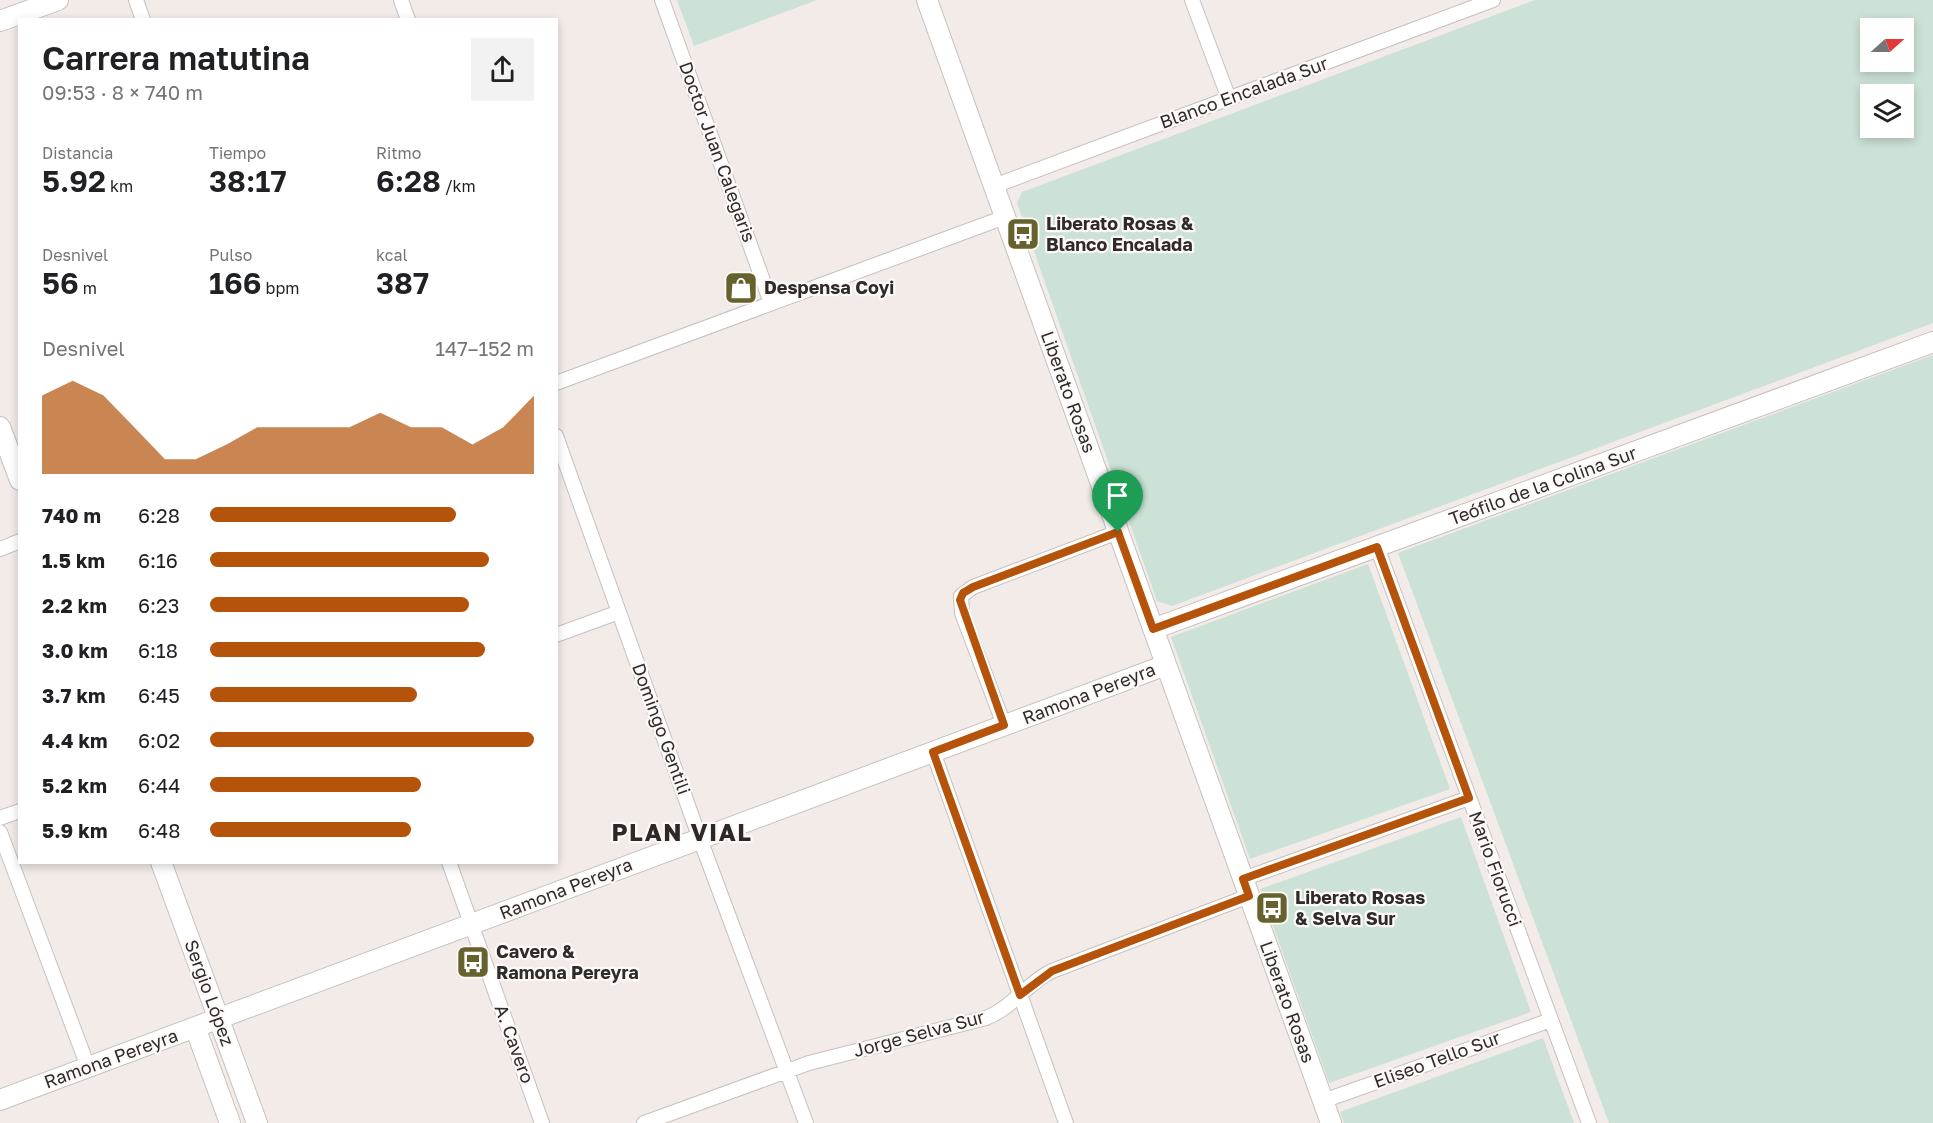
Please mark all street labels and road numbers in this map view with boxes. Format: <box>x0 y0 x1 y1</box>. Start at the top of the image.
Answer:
street label: Blanco Encalada Sur <box>1157 51 1331 133</box>
street label: Doctor Juan Calegaris <box>675 58 761 245</box>
street label: Liberato Rosas <box>1037 328 1101 456</box>
street label: Teófilo de la Colina Sur <box>1446 441 1640 529</box>
street label: Ramona Pereyra <box>1019 658 1158 729</box>
street label: Domingo Gentili <box>628 660 696 797</box>
street label: Mario Fiorucci <box>1465 808 1527 929</box>
street label: Ramona Pereyra <box>496 853 635 924</box>
street label: Sergio López <box>181 936 239 1049</box>
street label: Liberato Rosas <box>1256 938 1320 1066</box>
street label: A. Cavero <box>491 1001 539 1086</box>
street label: Jorge Selva Sur <box>851 1005 987 1061</box>
street label: Ramona Pereyra <box>41 1024 181 1092</box>
street label: Eliseo Tello Sur <box>1370 1026 1503 1092</box>

